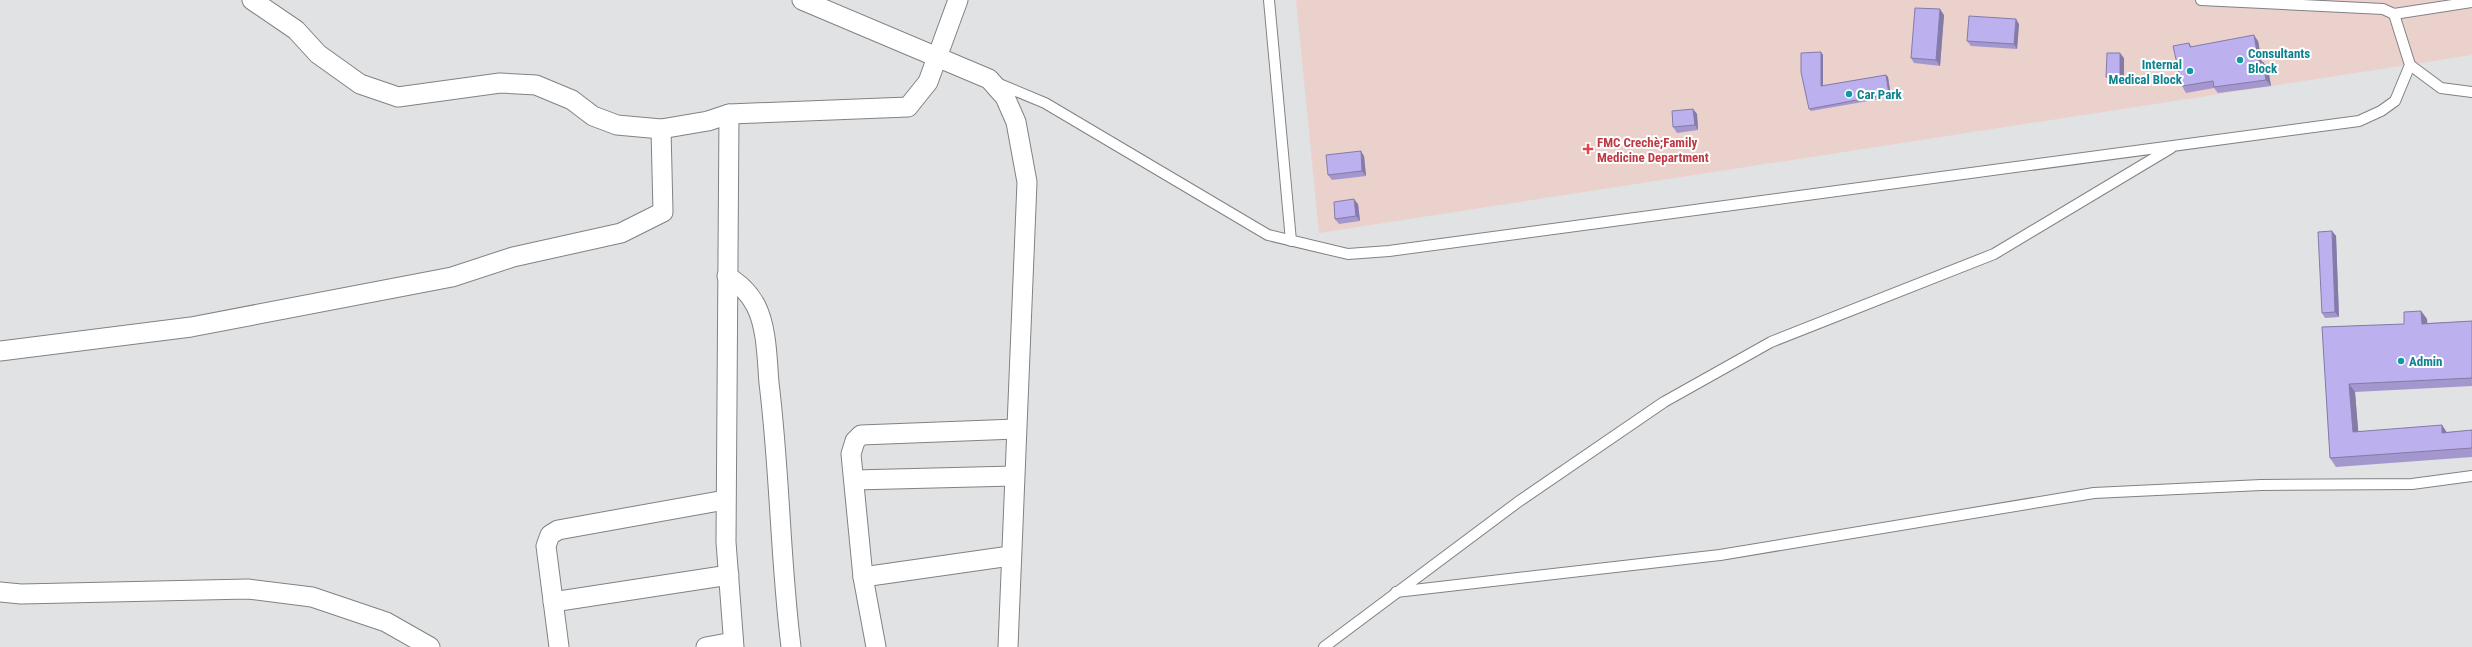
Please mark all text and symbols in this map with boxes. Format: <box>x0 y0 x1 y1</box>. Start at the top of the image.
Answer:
place label: Consultants Block <box>2248 46 2310 76</box>
marker: Consultants Block <box>2235 55 2245 65</box>
place label: Internal Medical Block <box>2109 57 2183 87</box>
marker: Internal Medical Block <box>2185 66 2195 76</box>
place label: Car Park <box>1857 87 1903 102</box>
marker: Car Park <box>1844 89 1854 99</box>
place label: FMC Crechè;Family Medicine Department <box>1597 135 1709 165</box>
marker: FMC Crechè;Family Medicine Department <box>1582 143 1594 155</box>
place label: Admin <box>2409 354 2443 369</box>
marker: Admin <box>2396 356 2406 366</box>

